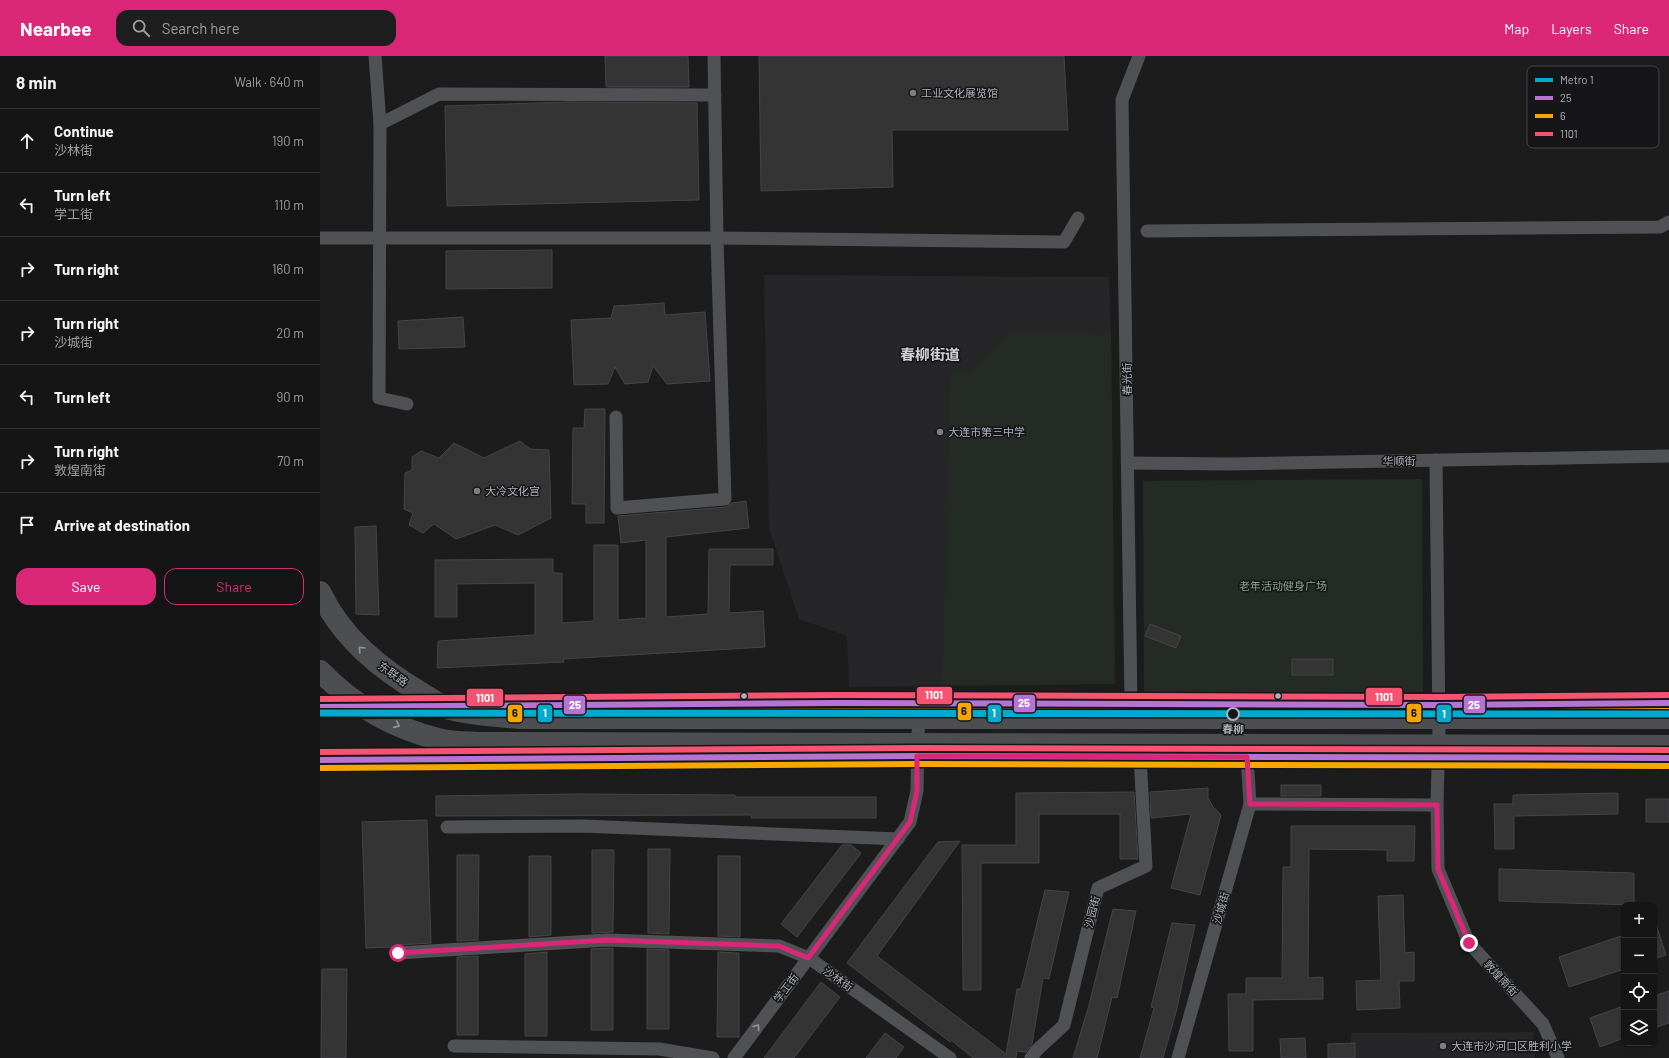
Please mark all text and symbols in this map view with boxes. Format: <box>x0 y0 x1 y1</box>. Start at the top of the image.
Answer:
search box <box>116 10 396 46</box>
text: Nearbee <box>20 17 92 40</box>
icon: search <box>130 17 152 39</box>
text: Search here <box>162 19 240 37</box>
text: Map <box>1504 20 1529 37</box>
text: Layers <box>1551 20 1592 37</box>
text: Share <box>1614 20 1649 37</box>
legend <box>1527 66 1659 148</box>
text: 8 min <box>16 72 56 92</box>
text: Metro 1 <box>1560 73 1594 86</box>
text: Walk · 640 m <box>235 74 304 90</box>
place label: 工业文化展览馆 <box>921 86 998 99</box>
marker: 工业文化展览馆 <box>908 88 918 98</box>
text: 25 <box>1560 91 1572 104</box>
text: 6 <box>1560 109 1566 122</box>
text: Continue <box>54 122 114 140</box>
text: 1101 <box>1560 127 1578 140</box>
icon: ahead <box>16 130 38 152</box>
text: 190 m <box>272 133 304 149</box>
text: 沙林街 <box>54 142 93 158</box>
text: Turn left <box>54 186 110 204</box>
icon: left <box>16 194 38 216</box>
text: 110 m <box>274 197 304 213</box>
text: 学工街 <box>54 206 93 222</box>
icon: right <box>16 258 38 280</box>
text: Turn right <box>54 260 119 278</box>
text: 160 m <box>272 261 304 277</box>
text: Turn right <box>54 314 119 332</box>
icon: right <box>16 322 38 344</box>
text: 20 m <box>276 325 304 341</box>
text: 沙城街 <box>54 334 93 350</box>
district label: 春柳街道 <box>900 345 960 363</box>
street label: 春光街 <box>1120 362 1133 396</box>
icon: left <box>16 386 38 408</box>
text: Turn left <box>54 388 110 406</box>
text: 90 m <box>277 389 304 405</box>
place label: 大连市第三中学 <box>948 425 1025 438</box>
marker: 大连市第三中学 <box>935 427 945 437</box>
text: Turn right <box>54 442 119 460</box>
icon: right <box>16 450 38 472</box>
text: 70 m <box>277 453 304 469</box>
street label: 华顺街 <box>1382 454 1416 467</box>
text: 敦煌南街 <box>54 462 106 478</box>
place label: 大冷文化宫 <box>485 484 540 497</box>
marker: 大冷文化宫 <box>472 486 482 496</box>
icon: arrive <box>16 514 38 536</box>
text: Arrive at destination <box>54 516 190 534</box>
button: Save <box>16 568 156 605</box>
button: Share <box>164 568 304 605</box>
park label: 老年活动健身广场 <box>1239 579 1327 592</box>
one-way arrow <box>358 646 366 654</box>
street label: 东联路 <box>376 659 411 688</box>
line badge: 1101 <box>916 686 953 705</box>
line badge: 1101 <box>1365 687 1403 706</box>
line badge: 1101 <box>466 688 504 707</box>
text: 1101 <box>925 688 943 701</box>
text: 1101 <box>1375 690 1393 703</box>
text: 1101 <box>476 691 494 704</box>
unlabelled marker <box>739 691 749 701</box>
unlabelled marker <box>1273 691 1283 701</box>
line badge: 25 <box>1013 694 1036 713</box>
line badge: 25 <box>563 695 586 715</box>
line badge: 25 <box>1463 695 1486 714</box>
text: 25 <box>1018 696 1030 709</box>
text: 25 <box>569 698 581 711</box>
text: 25 <box>1468 698 1480 711</box>
line badge: 6 <box>957 702 972 721</box>
line badge: 6 <box>1406 703 1422 723</box>
line badge: 6 <box>507 704 523 723</box>
line badge: 1 <box>537 704 553 723</box>
text: 6 <box>961 704 967 717</box>
line badge: 1 <box>987 704 1002 723</box>
line badge: 1 <box>1436 704 1452 723</box>
text: 6 <box>512 706 518 719</box>
text: 1 <box>543 706 547 719</box>
text: 1 <box>992 706 996 719</box>
text: 6 <box>1411 706 1417 719</box>
marker: 春柳 <box>1226 707 1240 721</box>
text: 1 <box>1442 707 1446 720</box>
one-way arrow <box>393 720 401 728</box>
place label: 春柳 <box>1222 722 1244 735</box>
street label: 沙城街 <box>1210 890 1231 926</box>
street label: 沙园街 <box>1081 894 1102 929</box>
map controls <box>1621 902 1657 1046</box>
button: + <box>1621 902 1657 938</box>
route end <box>1460 934 1478 952</box>
button: − <box>1621 938 1657 974</box>
route start <box>389 944 407 962</box>
street label: 敦煌南街 <box>1482 957 1521 998</box>
street label: 沙林街 <box>821 964 856 993</box>
street label: 学工街 <box>770 971 801 1005</box>
button: locate <box>1621 974 1657 1010</box>
button: layers <box>1621 1010 1657 1046</box>
one-way arrow <box>753 1024 760 1031</box>
place label: 大连市沙河口区胜利小学 <box>1451 1039 1572 1052</box>
marker: 大连市沙河口区胜利小学 <box>1438 1041 1448 1051</box>

